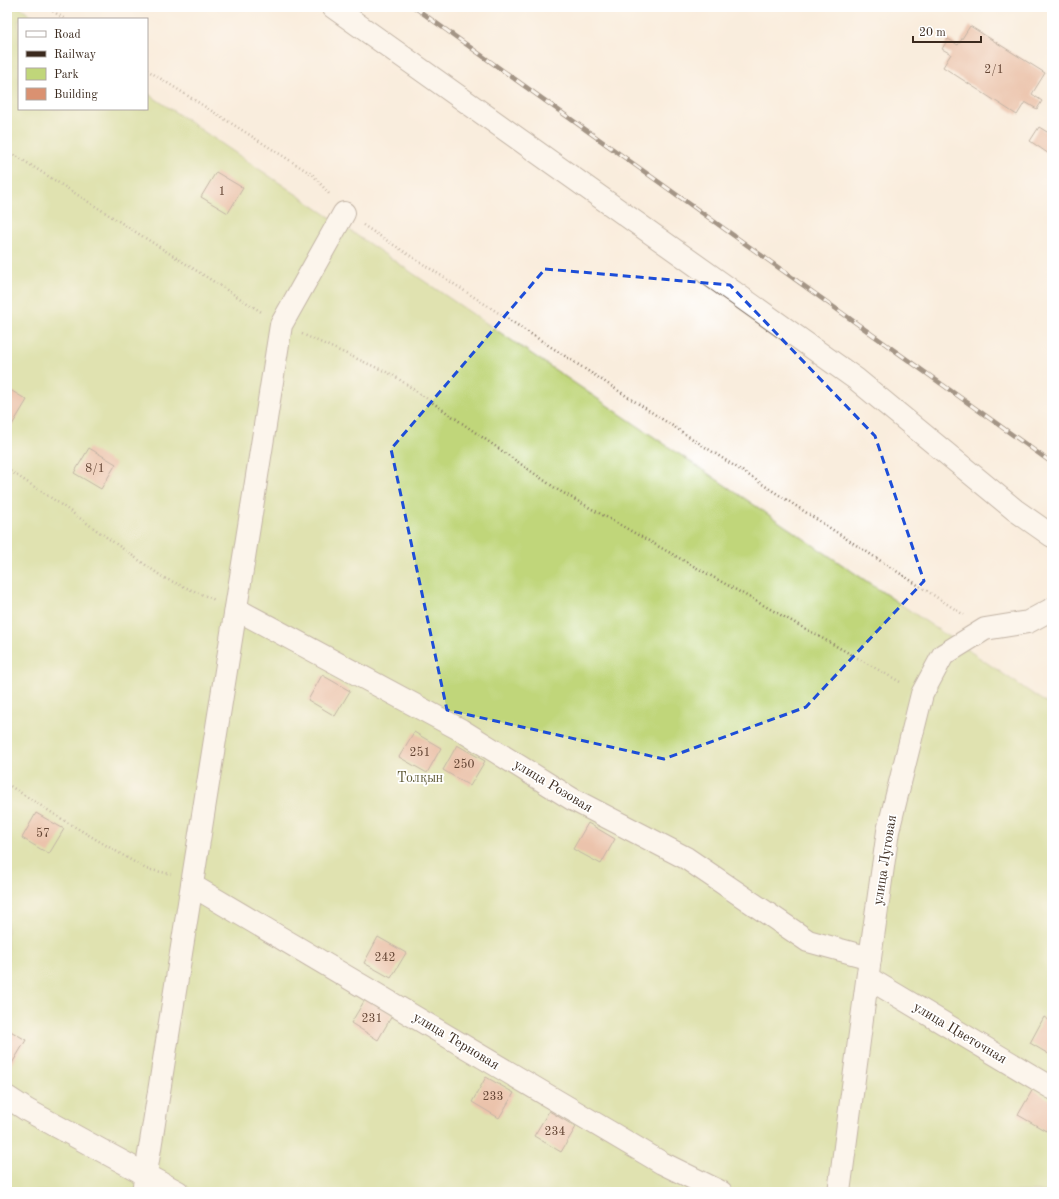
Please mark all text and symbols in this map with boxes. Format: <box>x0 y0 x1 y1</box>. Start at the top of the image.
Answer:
legend <box>18 18 148 110</box>
scale bar <box>913 18 981 44</box>
text: 20 m <box>919 27 946 39</box>
text: Road <box>54 29 81 41</box>
text: Railway <box>54 49 97 61</box>
house number: 2/1 <box>984 64 1004 76</box>
text: Park <box>54 69 79 81</box>
text: Building <box>54 89 98 101</box>
house number: 1 <box>219 186 225 198</box>
house number: 8/1 <box>85 463 105 475</box>
house number: 251 <box>410 746 430 759</box>
street label: улица Розовая <box>511 757 595 815</box>
house number: 250 <box>454 758 474 771</box>
park label: Толқын <box>397 771 443 785</box>
street label: улица Луговая <box>871 814 899 906</box>
house number: 57 <box>36 827 50 840</box>
house number: 242 <box>375 952 395 964</box>
street label: улица Цветочная <box>911 1000 1009 1066</box>
street label: улица Терновая <box>410 1010 502 1072</box>
house number: 231 <box>362 1013 382 1025</box>
house number: 233 <box>483 1091 503 1103</box>
house number: 234 <box>545 1126 565 1138</box>

